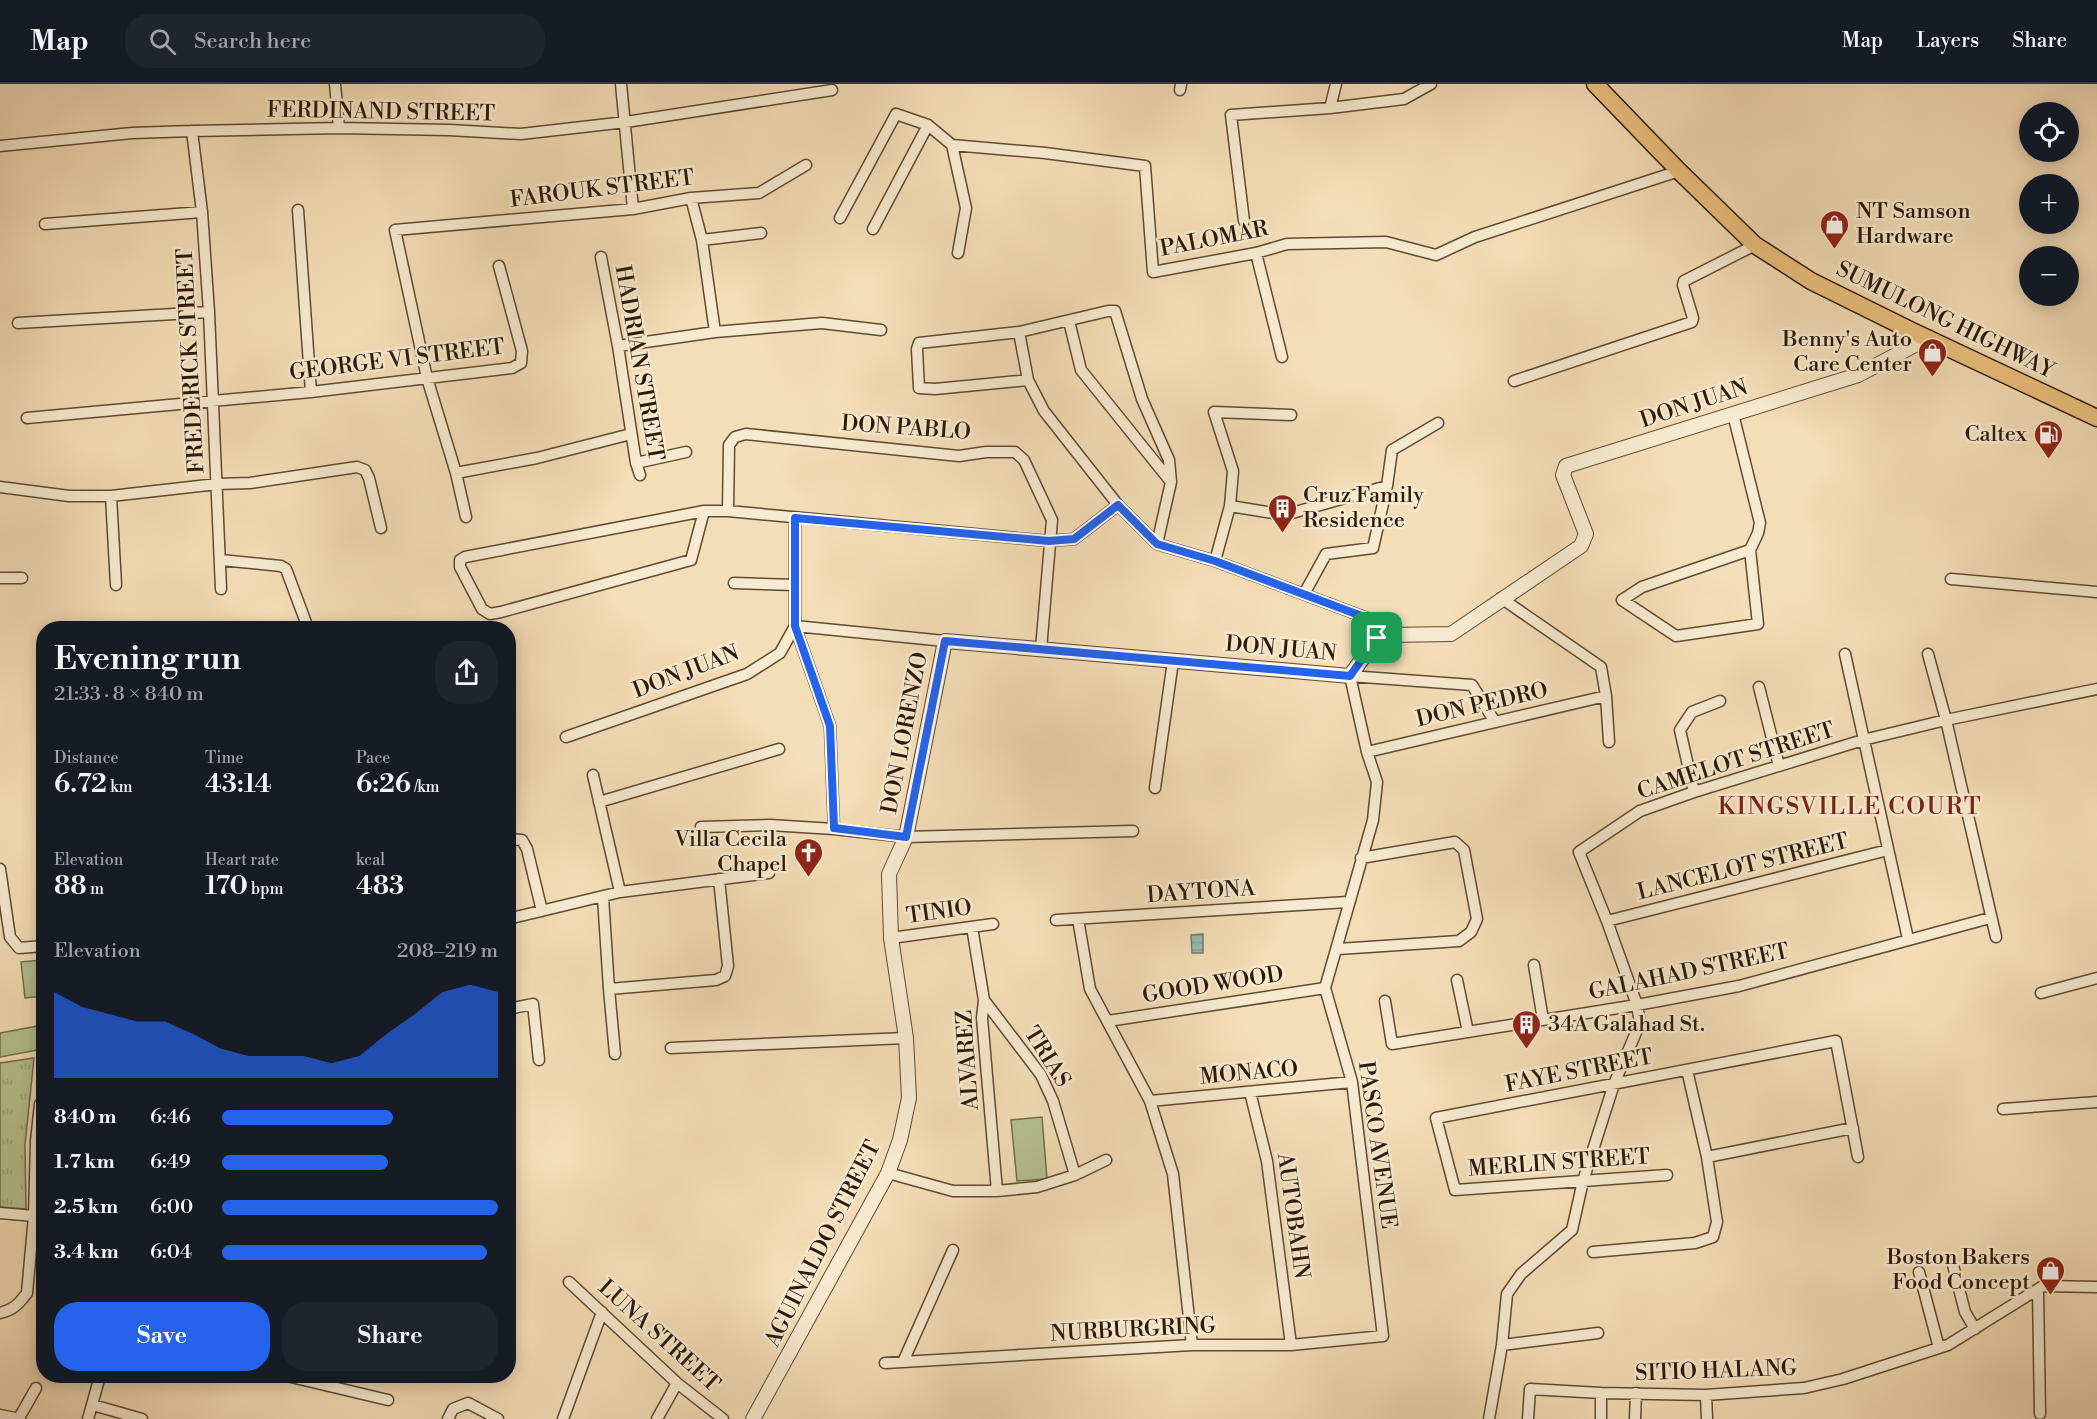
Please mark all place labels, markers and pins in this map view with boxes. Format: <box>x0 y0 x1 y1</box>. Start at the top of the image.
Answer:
place label: NT Samson Hardware <box>1856 198 1971 250</box>
shop icon: NT Samson Hardware <box>1819 208 1851 250</box>
place label: Benny's Auto Care Center <box>1781 326 1912 378</box>
shop icon: Benny's Auto Care Center <box>1917 336 1949 378</box>
fuel station icon: Caltex <box>2032 418 2064 460</box>
place label: Caltex <box>1964 421 2028 448</box>
place label: Cruz Family Residence <box>1303 482 1424 534</box>
building icon: Cruz Family Residence <box>1266 492 1298 534</box>
pin <box>1351 612 1402 663</box>
place label: Villa Cecila Chapel <box>673 826 788 878</box>
church icon: Villa Cecila Chapel <box>792 836 824 878</box>
building icon: 34A Galahad St. <box>1511 1008 1543 1050</box>
place label: 34A Galahad St. <box>1548 1011 1705 1038</box>
place label: Boston Bakers Food Concept <box>1886 1244 2030 1296</box>
shop icon: Boston Bakers Food Concept <box>2035 1254 2067 1296</box>

